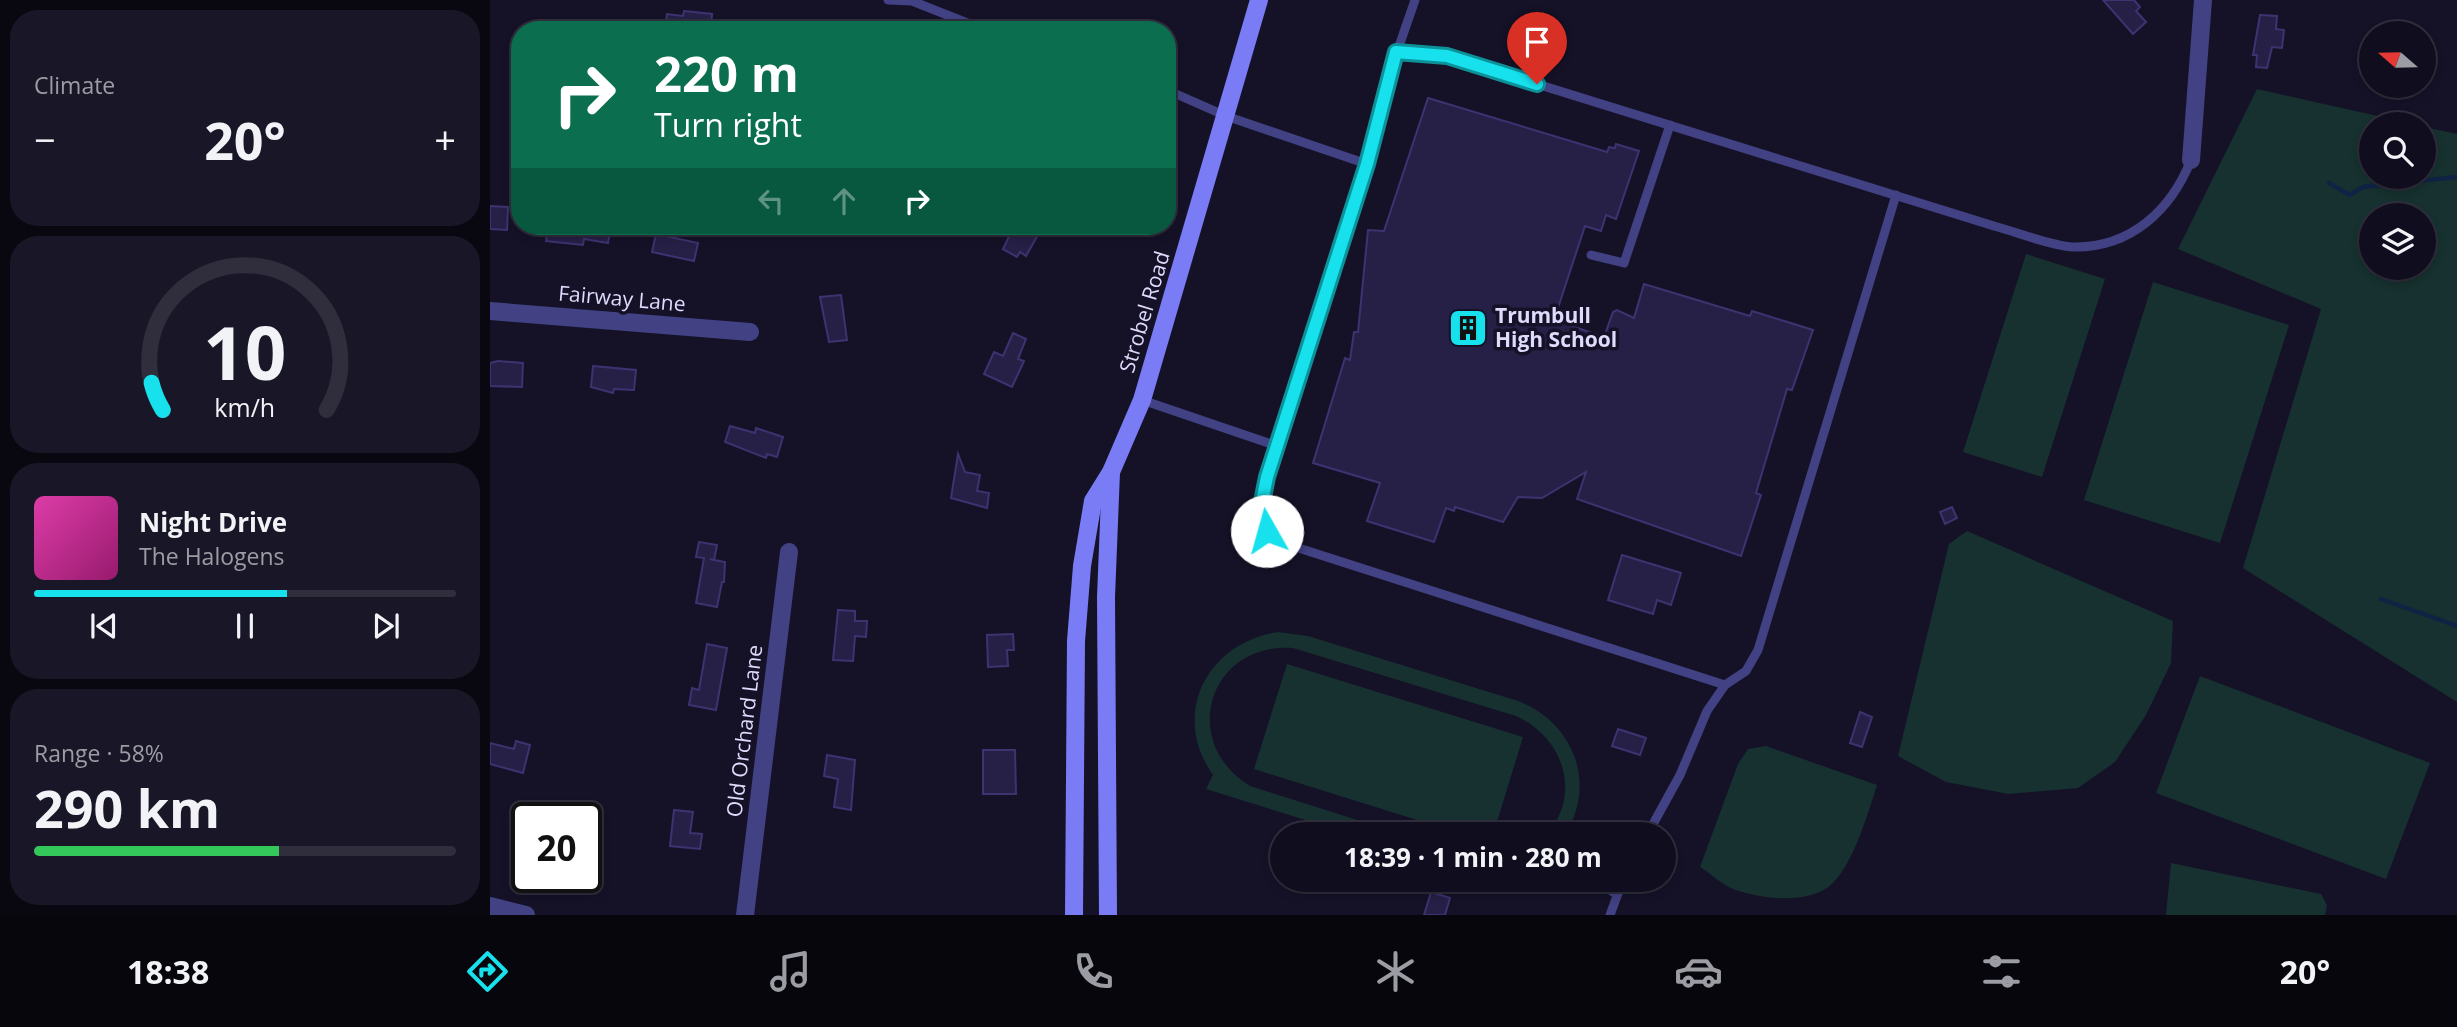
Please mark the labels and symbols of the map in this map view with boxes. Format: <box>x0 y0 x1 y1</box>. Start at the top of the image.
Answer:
pin <box>1507 12.0 1567 84</box>
north arrow <box>2359 21 2436 98</box>
street label: Strobel Road <box>1112 247 1176 376</box>
street label: Fairway Lane <box>557 278 687 318</box>
place label: Trumbull High School <box>1495 301 1617 353</box>
building icon: Trumbull High School <box>1447 307 1489 349</box>
position arrow <box>1230 494 1304 568</box>
street label: Old Orchard Lane <box>720 643 768 819</box>
speed limit sign: 20 <box>511 802 602 893</box>

